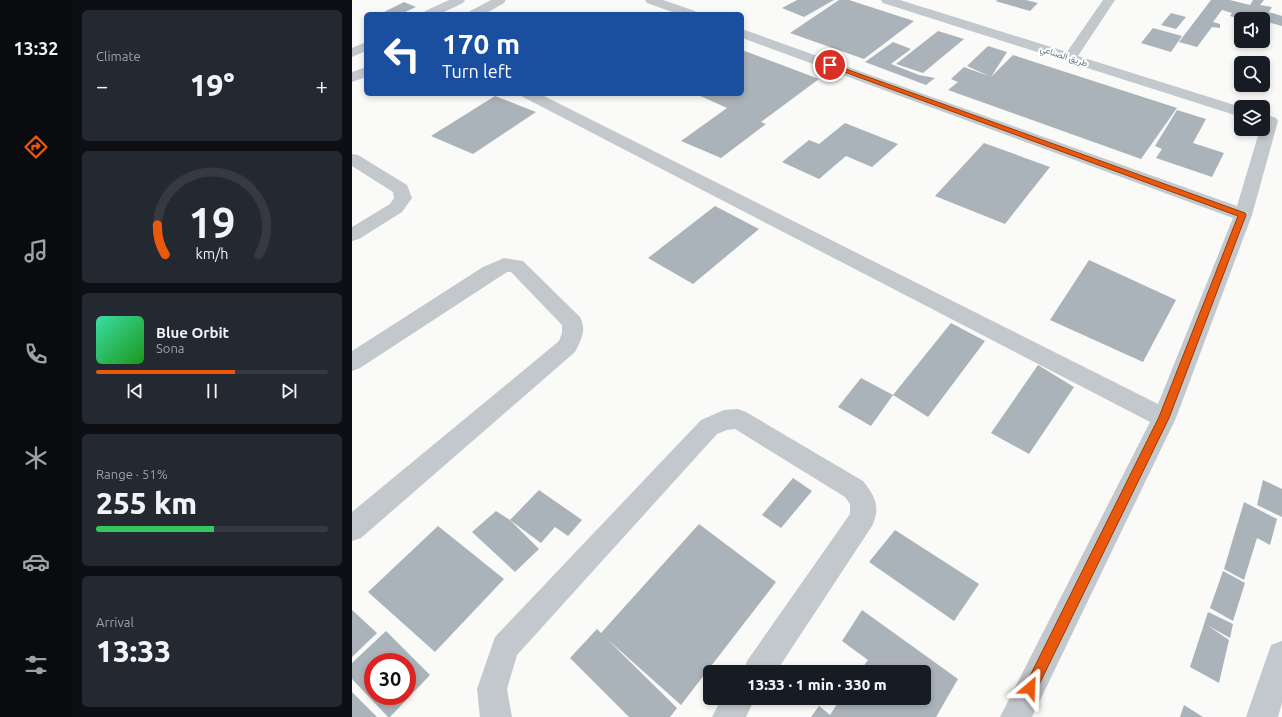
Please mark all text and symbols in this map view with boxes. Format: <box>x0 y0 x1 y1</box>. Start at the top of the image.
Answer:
map controls <box>1234 12 1270 136</box>
button: sound <box>1234 12 1270 48</box>
icon: left <box>376 28 428 80</box>
text: 170 m <box>442 28 520 59</box>
text: 13:32 <box>13 38 59 58</box>
street label: طريق الصناعي <box>1038 44 1089 70</box>
pin <box>813 48 847 82</box>
text: Climate <box>96 49 141 63</box>
icon: arrive <box>819 54 841 76</box>
button: search <box>1234 56 1270 92</box>
text: Turn left <box>442 61 512 81</box>
text: 19° <box>190 68 234 102</box>
text: − <box>96 73 108 98</box>
text: + <box>316 73 328 98</box>
button: layers <box>1234 100 1270 136</box>
icon: directions <box>22 133 50 161</box>
text: 19 <box>189 199 235 246</box>
icon: music <box>22 237 50 265</box>
text: km/h <box>196 246 228 262</box>
text: Blue Orbit <box>156 324 229 341</box>
icon: phone <box>22 340 50 368</box>
text: Sona <box>156 341 185 355</box>
icon: previous <box>124 380 146 402</box>
icon: pause <box>201 380 223 402</box>
icon: next <box>278 380 300 402</box>
icon: climate <box>22 444 50 472</box>
text: Range · 51% <box>96 467 168 481</box>
text: 255 km <box>96 486 197 520</box>
icon: car <box>22 548 50 576</box>
text: Arrival <box>96 615 134 629</box>
text: 13:33 <box>96 634 171 668</box>
icon: filters <box>22 651 50 679</box>
speed limit sign: 30 <box>364 653 416 705</box>
position arrow <box>1009 667 1051 709</box>
text: 13:33 · 1 min · 330 m <box>747 676 887 693</box>

